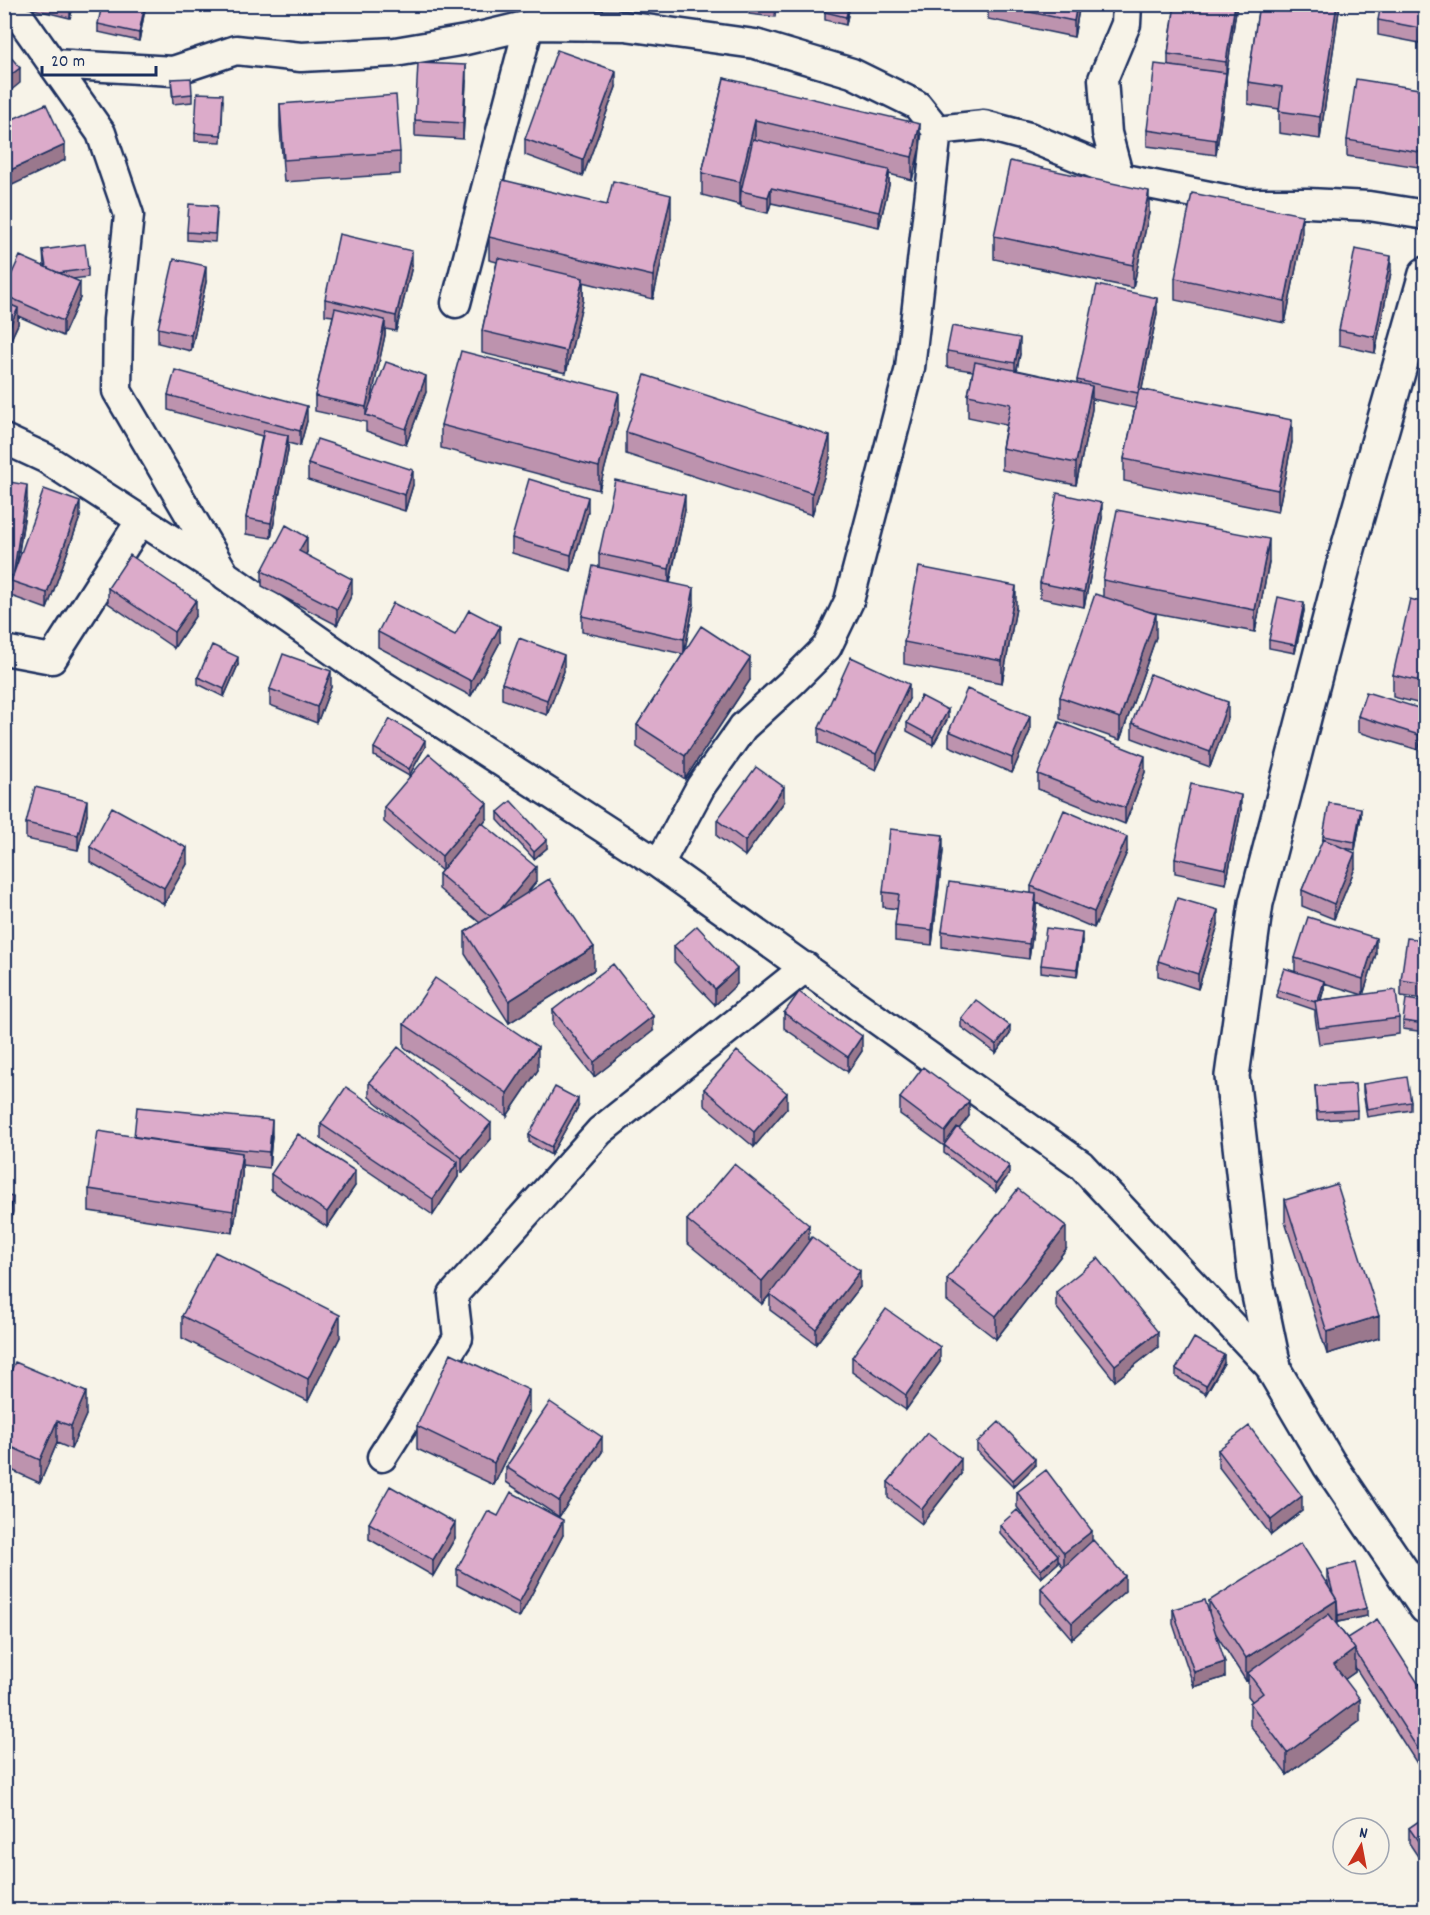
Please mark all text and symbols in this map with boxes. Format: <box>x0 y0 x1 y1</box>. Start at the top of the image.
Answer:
scale bar <box>42 39 156 77</box>
text: 20 m <box>51 50 85 75</box>
north arrow <box>1331 1816 1391 1876</box>
text: N <box>1357 1822 1369 1846</box>

